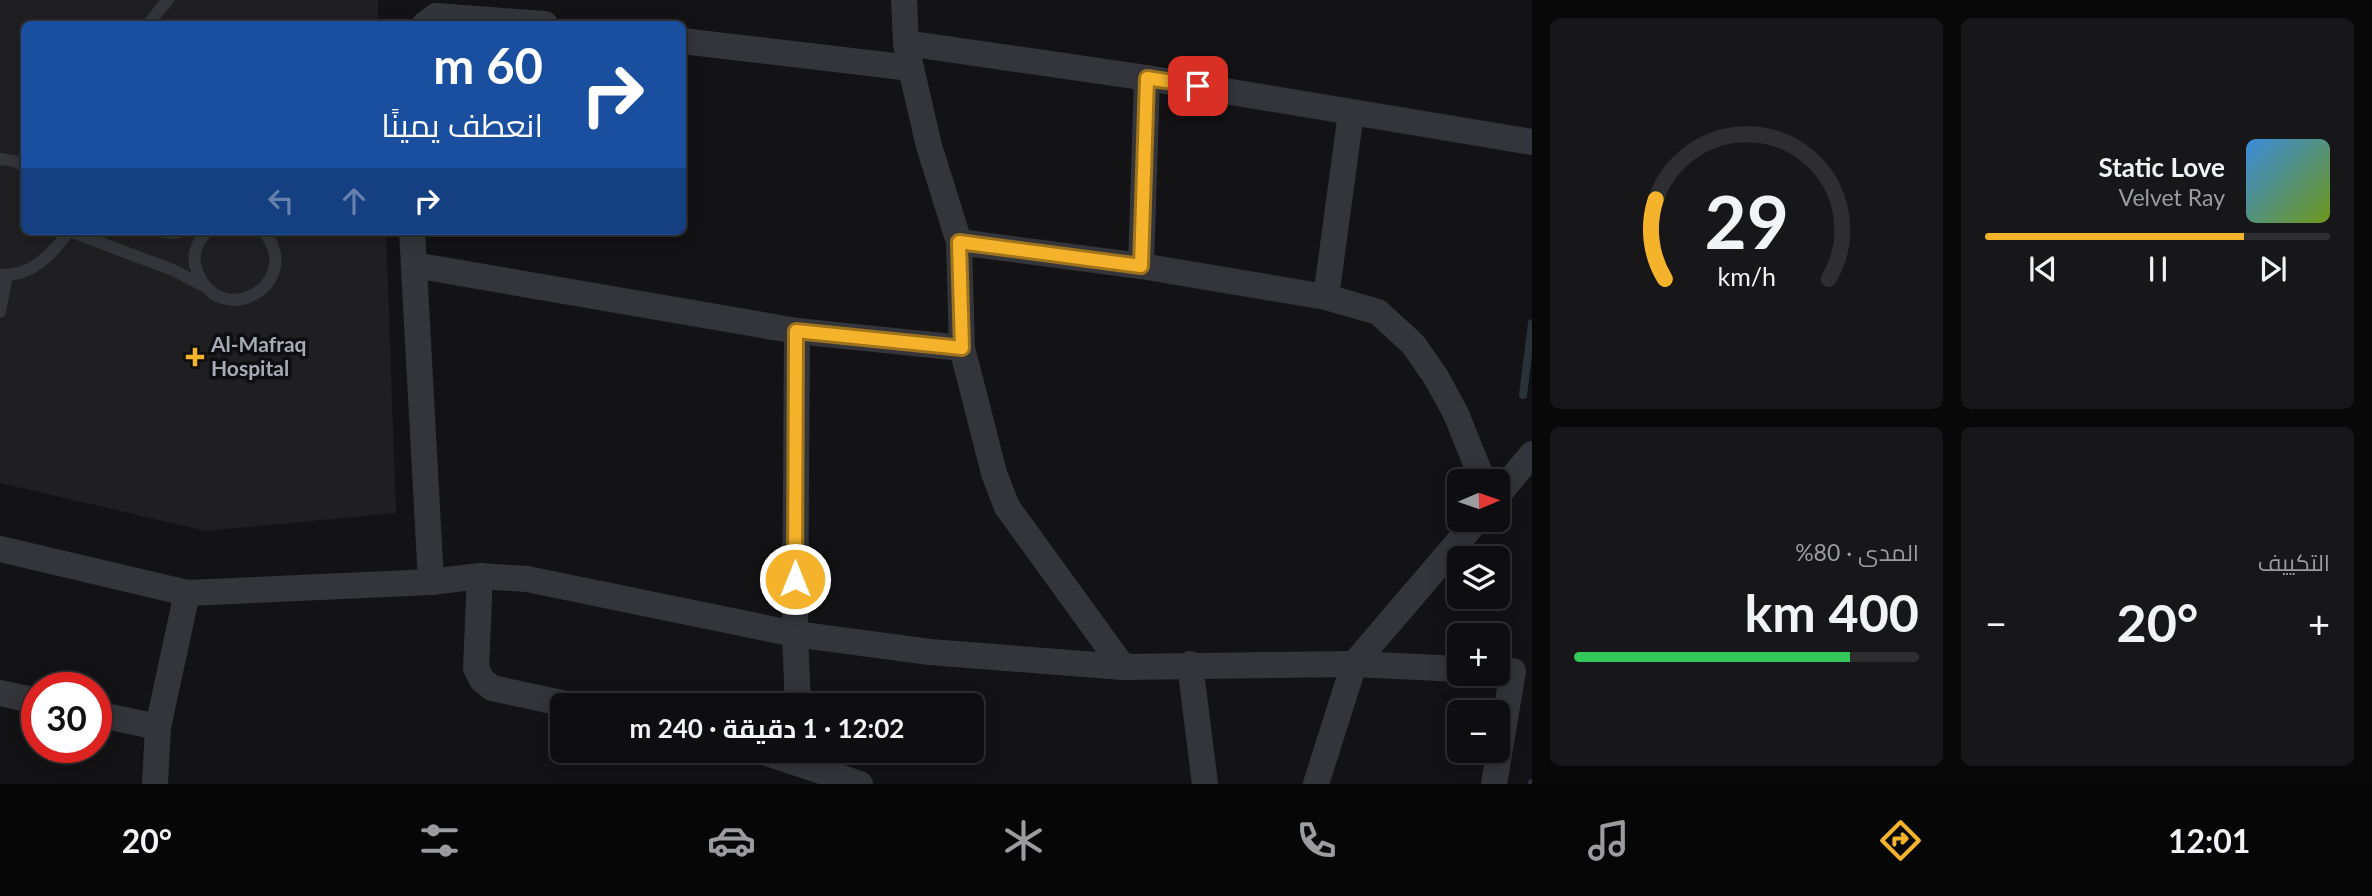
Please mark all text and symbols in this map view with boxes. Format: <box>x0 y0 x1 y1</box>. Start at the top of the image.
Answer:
text: 60 m <box>433 36 543 94</box>
icon: right <box>567 49 658 140</box>
pin <box>1168 56 1228 116</box>
icon: arrive <box>1179 67 1217 105</box>
text: انعطف يمينًا <box>381 105 543 144</box>
text: Static Love <box>2098 151 2225 183</box>
text: 29 <box>1704 178 1789 266</box>
icon: left <box>262 182 300 220</box>
icon: ahead <box>335 182 373 220</box>
icon: right <box>408 182 446 220</box>
text: Velvet Ray <box>2119 183 2225 211</box>
icon: previous <box>2024 250 2062 288</box>
icon: pause <box>2139 250 2177 288</box>
icon: next <box>2254 250 2292 288</box>
text: km/h <box>1717 261 1776 291</box>
place label: Al-Mafraq Hospital <box>210 331 306 380</box>
marker: Al-Mafraq Hospital <box>185 347 205 367</box>
north arrow <box>1447 469 1510 532</box>
map controls <box>1447 469 1510 763</box>
text: المدى · 80% <box>1795 538 1919 566</box>
position arrow <box>758 542 832 616</box>
button: layers <box>1447 546 1510 609</box>
text: التكييف <box>2258 548 2330 576</box>
text: 400 km <box>1745 581 1919 643</box>
text: 20° <box>2117 591 2198 653</box>
text: − <box>1985 600 2007 646</box>
text: + <box>2308 600 2330 646</box>
button: + <box>1447 623 1510 686</box>
speed limit sign: 30 <box>21 672 112 763</box>
button: − <box>1447 700 1510 763</box>
text: 12:02 · 1 دقيقة · 240 m <box>630 712 904 744</box>
icon: filters <box>415 816 464 865</box>
icon: car <box>707 816 756 865</box>
icon: climate <box>999 816 1048 865</box>
icon: phone <box>1292 816 1341 865</box>
icon: music <box>1584 816 1633 865</box>
icon: directions <box>1876 816 1925 865</box>
text: 20° <box>122 821 172 860</box>
text: 12:01 <box>2168 821 2250 860</box>

